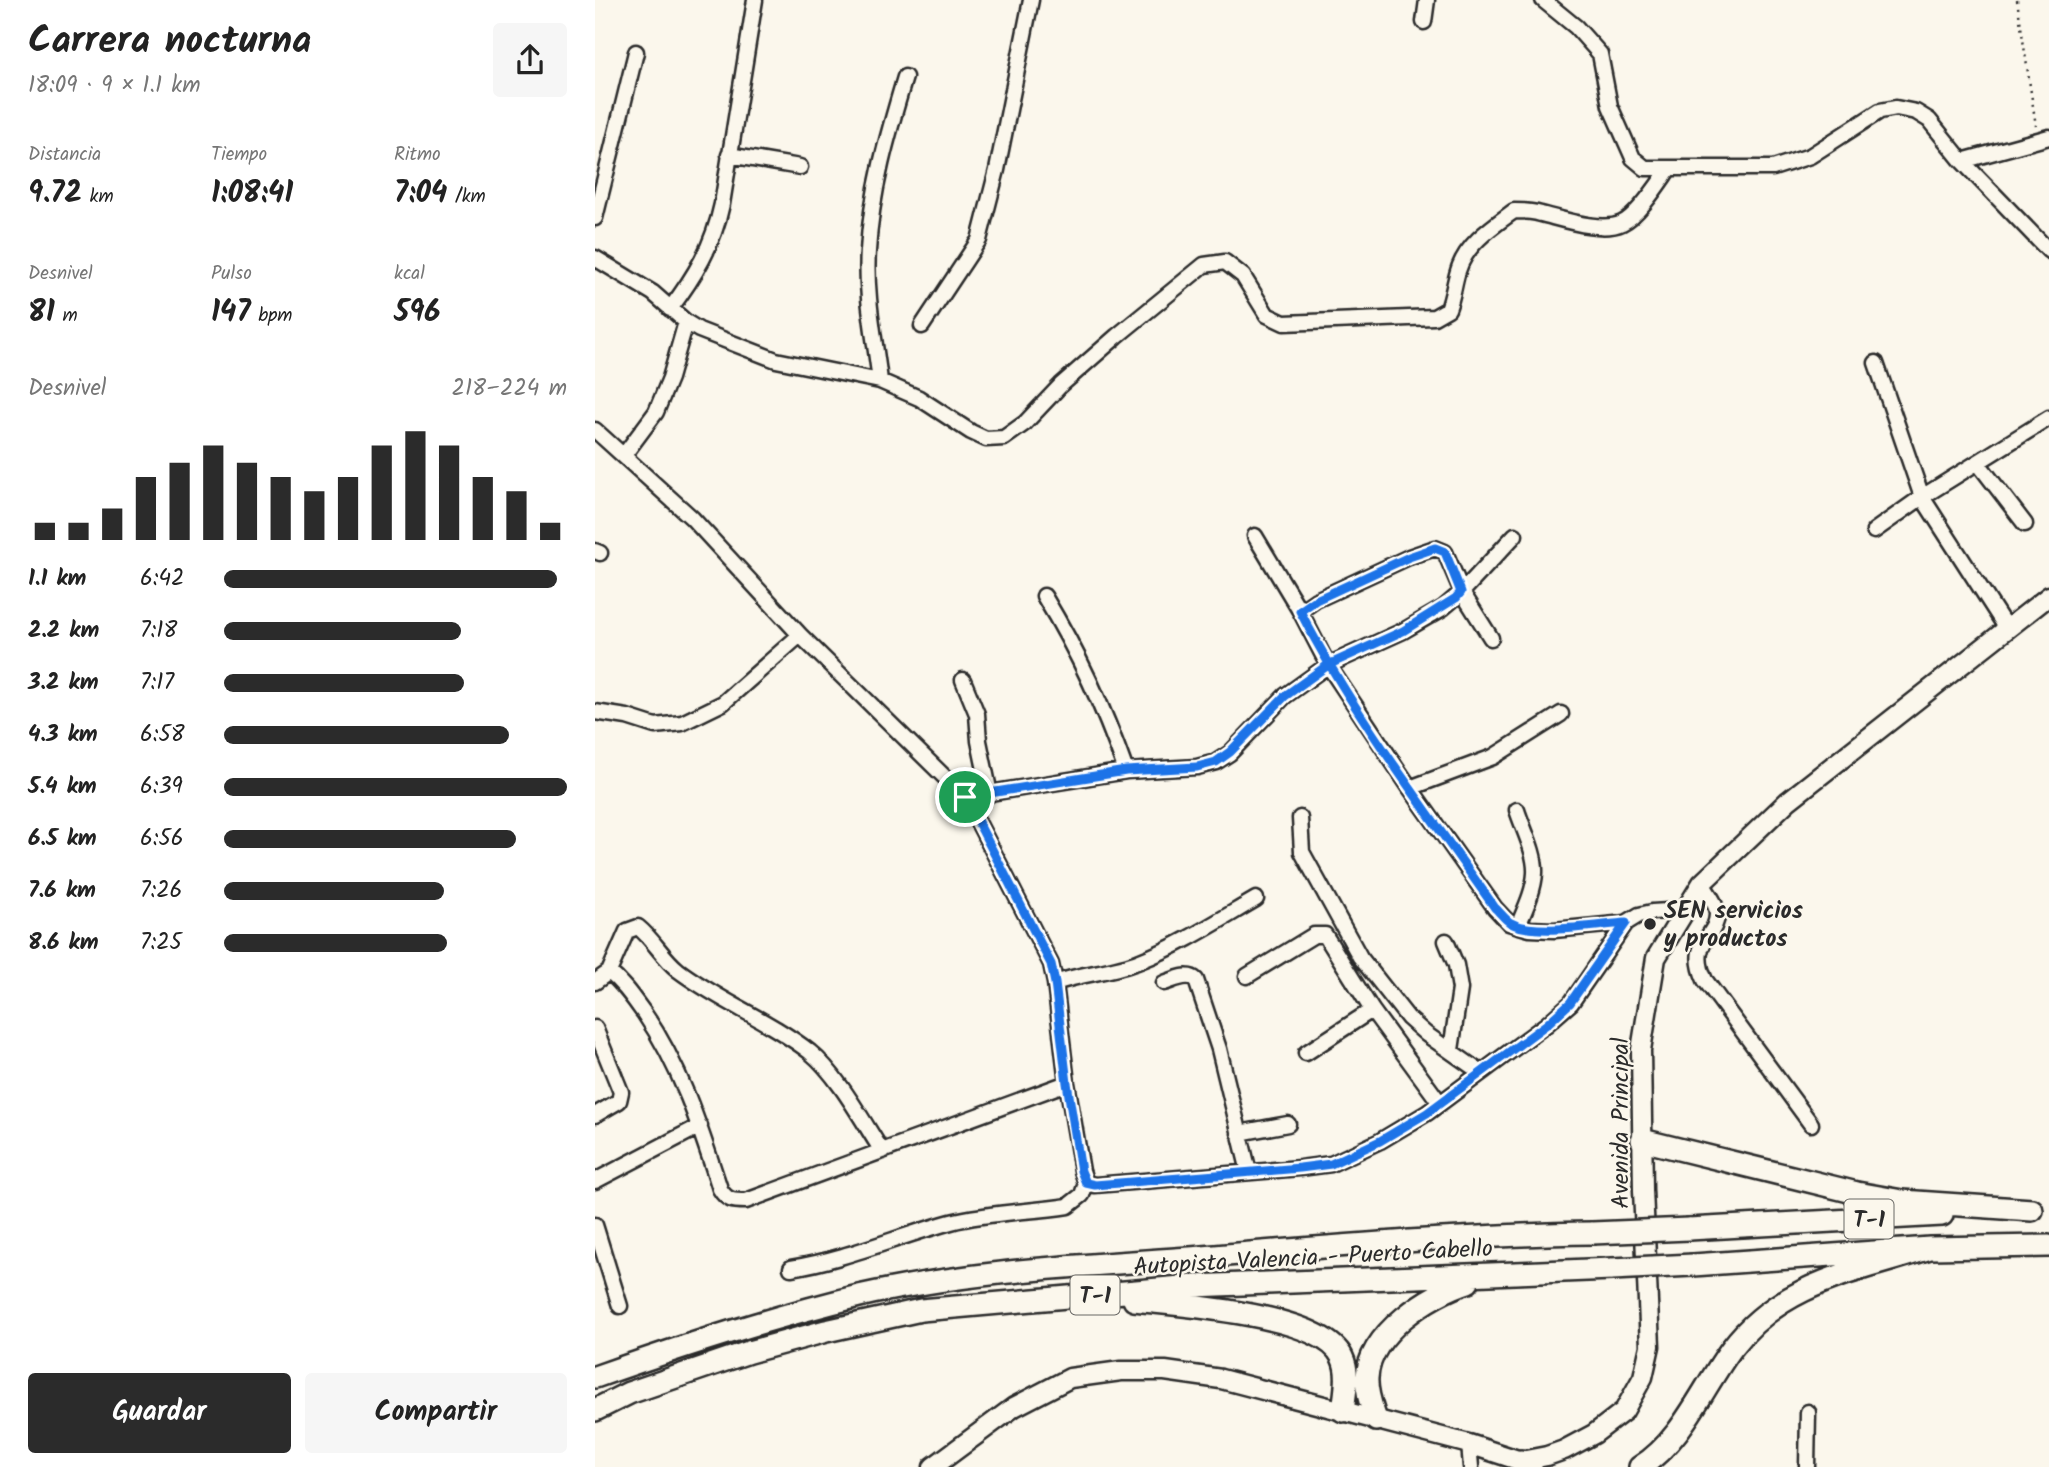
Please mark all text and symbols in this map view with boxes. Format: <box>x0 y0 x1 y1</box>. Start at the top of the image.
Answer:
text: Carrera nocturna <box>28 12 311 72</box>
button: share <box>493 23 567 97</box>
text: 18:09 · 9 × 1.1 km <box>28 68 200 104</box>
text: Distancia <box>28 140 101 170</box>
text: Tiempo <box>211 140 267 170</box>
text: Ritmo <box>394 140 441 170</box>
text: 9.72 <box>28 170 82 218</box>
text: 1:08:41 <box>211 170 293 218</box>
text: 7:04 <box>394 170 447 218</box>
text: km <box>82 182 114 212</box>
text: /km <box>447 182 486 212</box>
text: Desnivel <box>28 259 93 289</box>
text: Pulso <box>211 259 252 289</box>
text: kcal <box>394 259 425 289</box>
text: 81 <box>28 289 55 337</box>
text: 147 <box>211 289 251 337</box>
text: 596 <box>394 289 441 337</box>
text: m <box>55 301 78 331</box>
text: bpm <box>251 301 292 331</box>
text: Desnivel <box>28 371 106 407</box>
text: 218–224 m <box>452 371 567 407</box>
text: 1.1 km <box>28 561 86 597</box>
text: 6:42 <box>140 561 184 597</box>
text: 2.2 km <box>28 613 99 649</box>
text: 7:18 <box>140 613 177 649</box>
text: 3.2 km <box>28 665 98 701</box>
text: 7:17 <box>140 665 174 701</box>
text: 4.3 km <box>28 717 98 753</box>
text: 6:58 <box>140 717 185 753</box>
pin <box>935 767 995 827</box>
text: 5.4 km <box>28 769 97 805</box>
text: 6:39 <box>140 769 183 805</box>
icon: arrive <box>946 778 984 816</box>
text: 6.5 km <box>28 821 97 857</box>
text: 6:56 <box>140 821 184 857</box>
text: 7.6 km <box>28 873 96 909</box>
text: 7:26 <box>140 873 182 909</box>
place label: SEN servicios y productos <box>1663 892 1803 959</box>
marker: SEN servicios y productos <box>1642 916 1658 932</box>
text: 8.6 km <box>28 925 99 961</box>
text: 7:25 <box>140 925 182 961</box>
street label: Avenida Principal <box>1602 1037 1641 1209</box>
road number: T-1 <box>1845 1200 1893 1238</box>
street label: Autopista Valencia - Puerto Cabello <box>1132 1230 1494 1287</box>
road number: T-1 <box>1071 1276 1119 1314</box>
button: Guardar <box>28 1373 291 1453</box>
button: Compartir <box>305 1373 567 1453</box>

